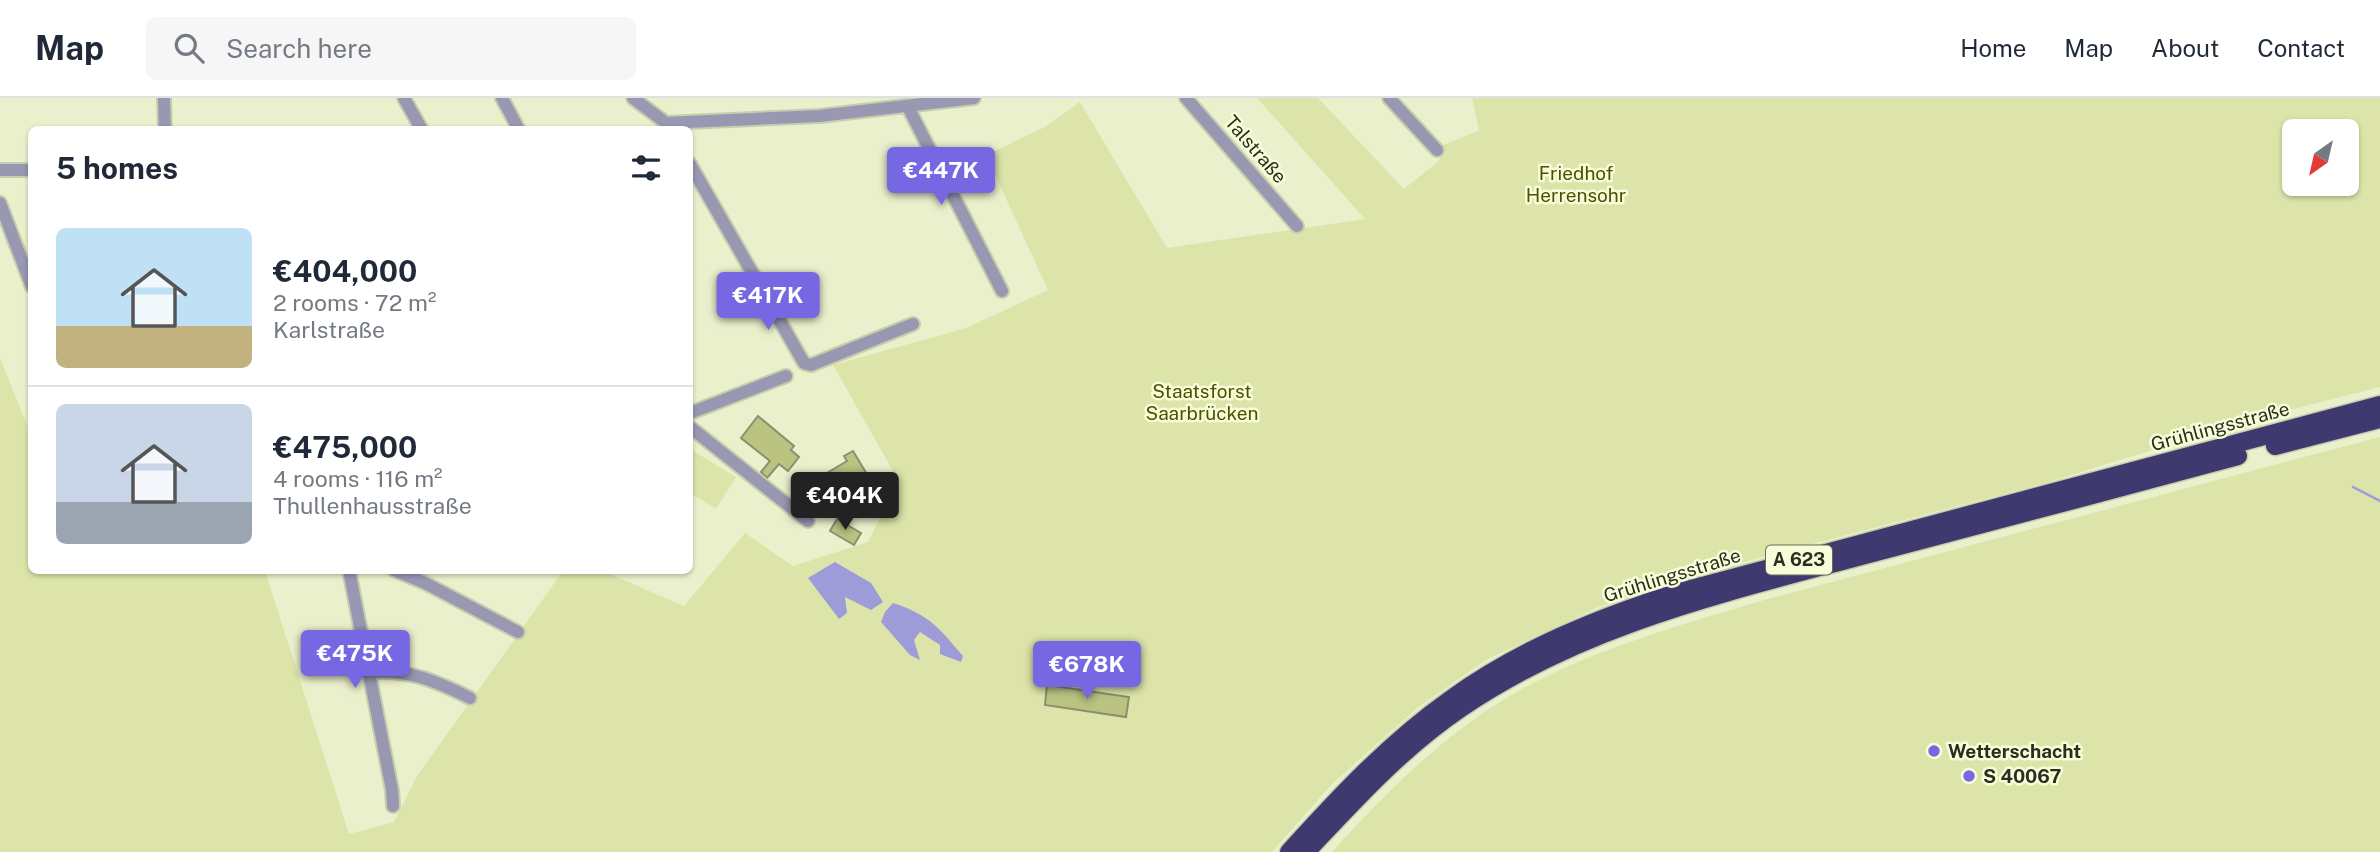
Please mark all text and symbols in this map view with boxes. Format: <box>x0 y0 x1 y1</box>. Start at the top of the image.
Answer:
search box <box>146 17 636 80</box>
text: Map <box>35 29 104 67</box>
icon: search <box>170 29 208 67</box>
text: Search here <box>226 33 372 64</box>
text: Home <box>1960 34 2026 62</box>
text: Map <box>2064 34 2113 62</box>
text: About <box>2151 34 2219 62</box>
text: Contact <box>2257 34 2345 62</box>
street label: Talstraße <box>1221 111 1291 187</box>
north arrow <box>2282 119 2359 196</box>
map controls <box>2282 119 2359 196</box>
pin: €447K <box>892 148 990 207</box>
icon: filters <box>627 149 665 187</box>
text: 5 homes <box>56 150 178 186</box>
text: €447K <box>903 156 979 183</box>
park label: Friedhof Herrensohr <box>1526 162 1626 206</box>
text: €404,000 <box>273 253 417 289</box>
icon: home <box>112 256 196 340</box>
pin: €417K <box>719 272 817 332</box>
text: €417K <box>733 281 803 308</box>
text: 2 rooms · 72 m² <box>273 289 436 316</box>
text: Karlstraße <box>273 316 385 343</box>
park label: Staatsforst Saarbrücken <box>1145 380 1259 424</box>
street label: Grühlingsstraße <box>2148 397 2292 455</box>
text: €475,000 <box>273 429 417 465</box>
icon: home <box>112 432 196 516</box>
text: 4 rooms · 116 m² <box>273 465 442 492</box>
pin: €404K <box>796 472 894 532</box>
text: €404K <box>807 481 883 508</box>
text: Thullenhausstraße <box>273 492 472 519</box>
street label: Grühlingsstraße <box>1601 544 1743 606</box>
road number: A 623 <box>1766 546 1832 574</box>
pin: €475K <box>306 630 404 690</box>
text: €475K <box>317 639 393 666</box>
pin: €678K <box>1038 642 1136 701</box>
text: €678K <box>1049 650 1125 677</box>
place label: Wetterschacht <box>1948 740 2081 762</box>
marker: Wetterschacht <box>1926 743 1942 759</box>
place label: S 40067 <box>1983 765 2062 787</box>
marker: S 40067 <box>1961 768 1977 784</box>

